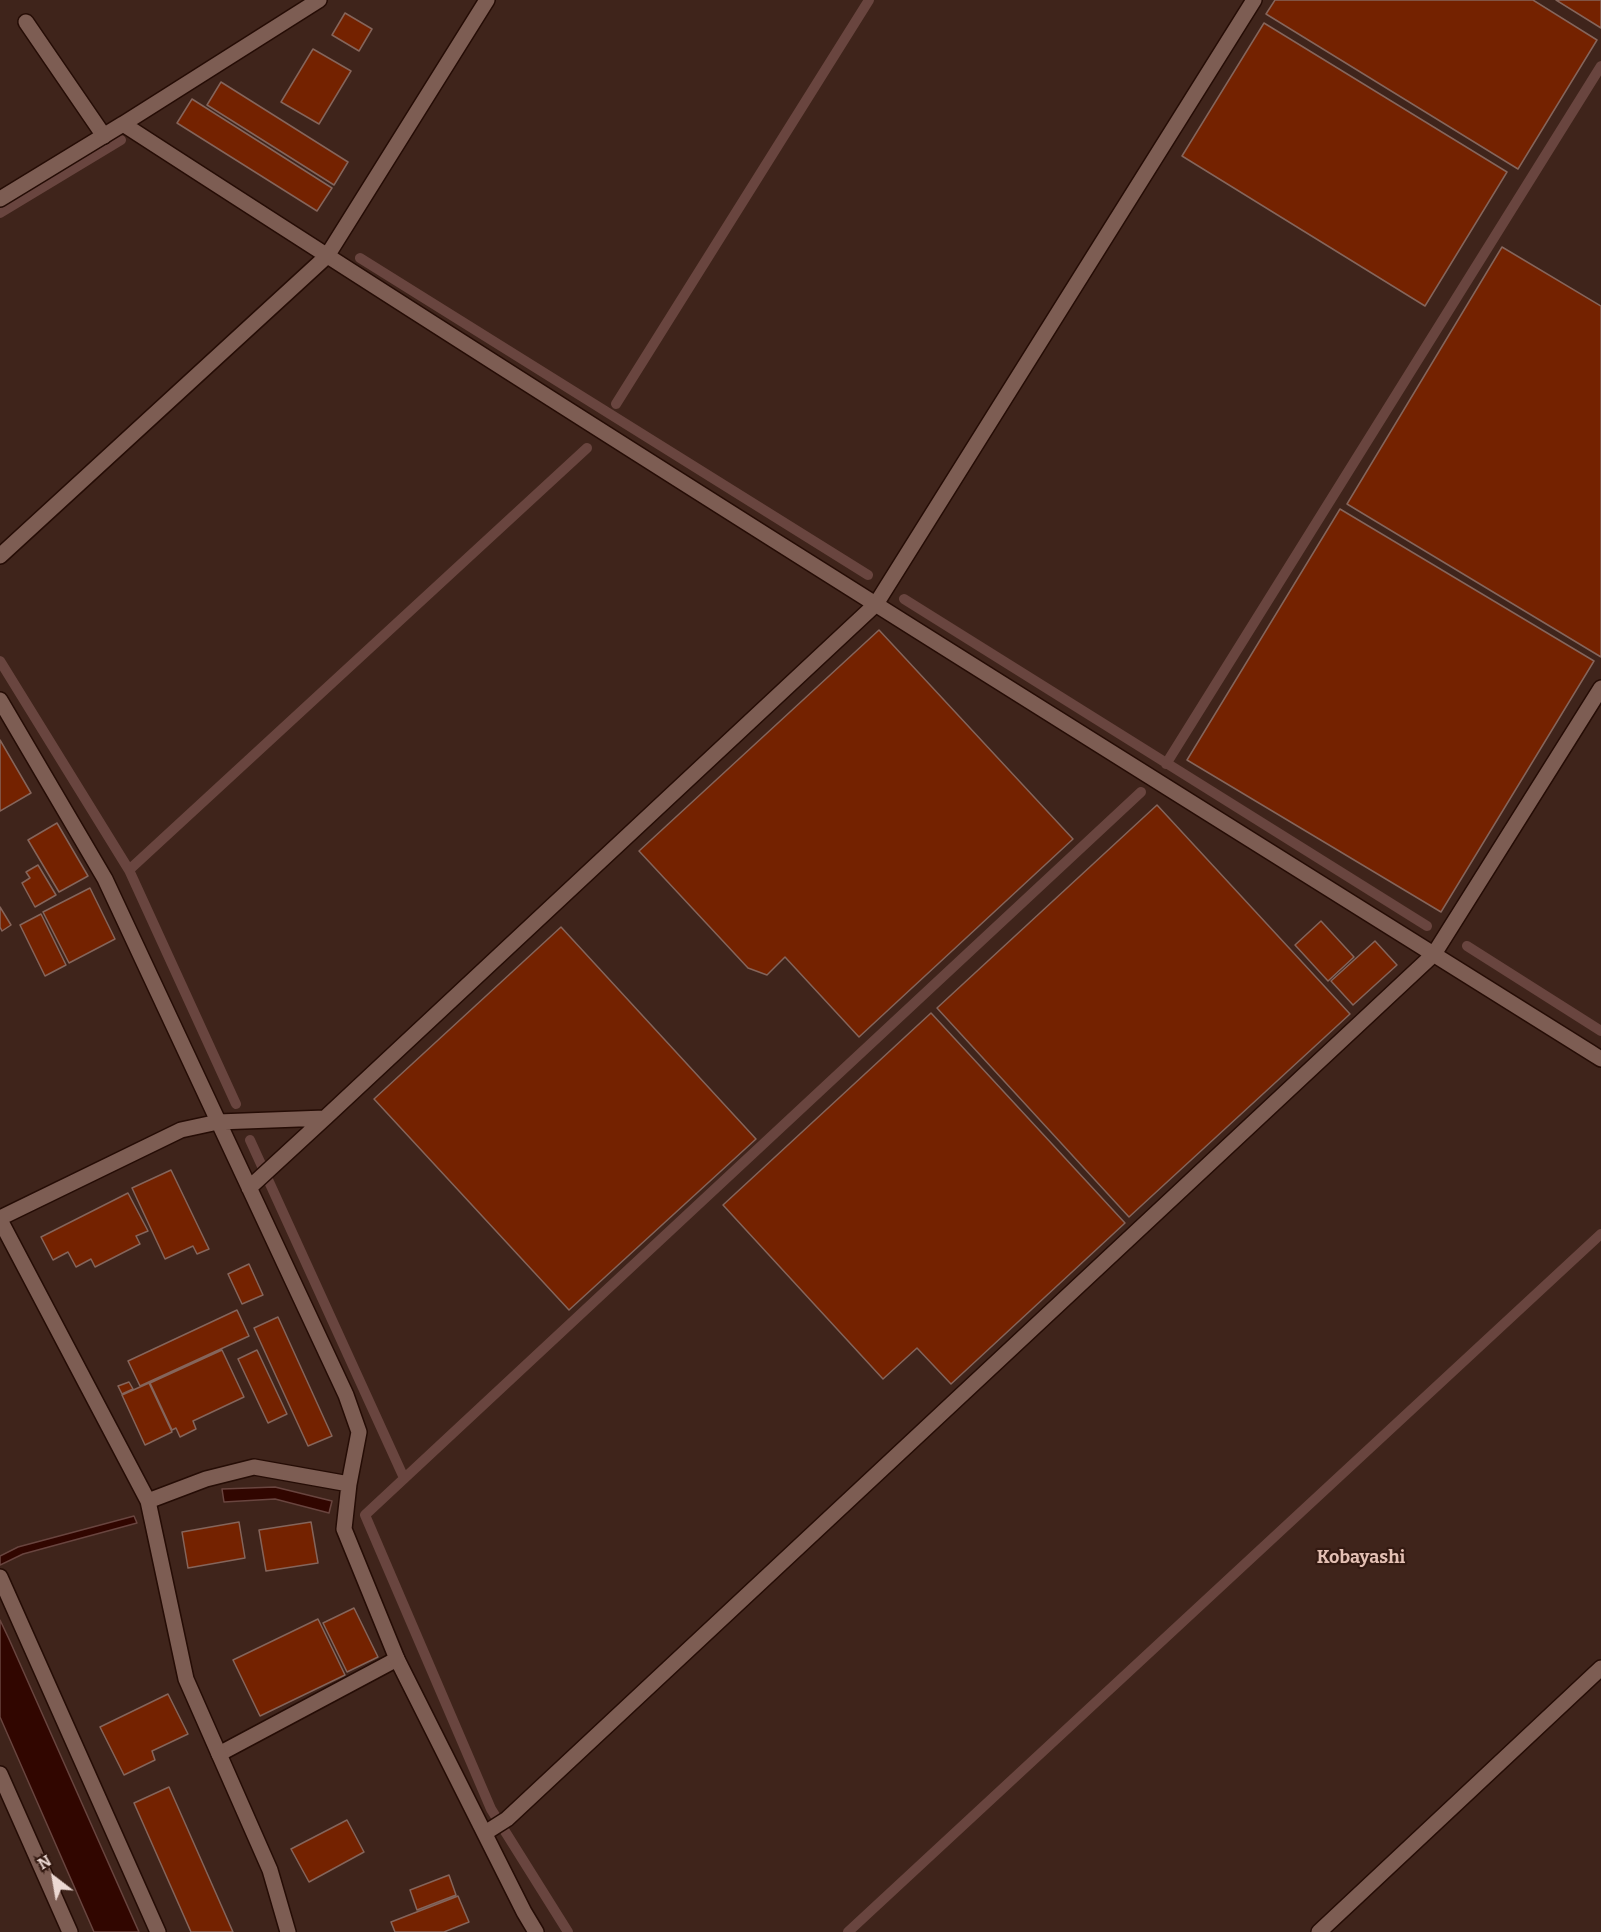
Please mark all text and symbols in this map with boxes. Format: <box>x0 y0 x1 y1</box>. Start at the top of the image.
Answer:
district label: Kobayashi <box>1317 1547 1405 1569</box>
north arrow <box>24 1848 84 1908</box>
text: N <box>34 1851 55 1873</box>

